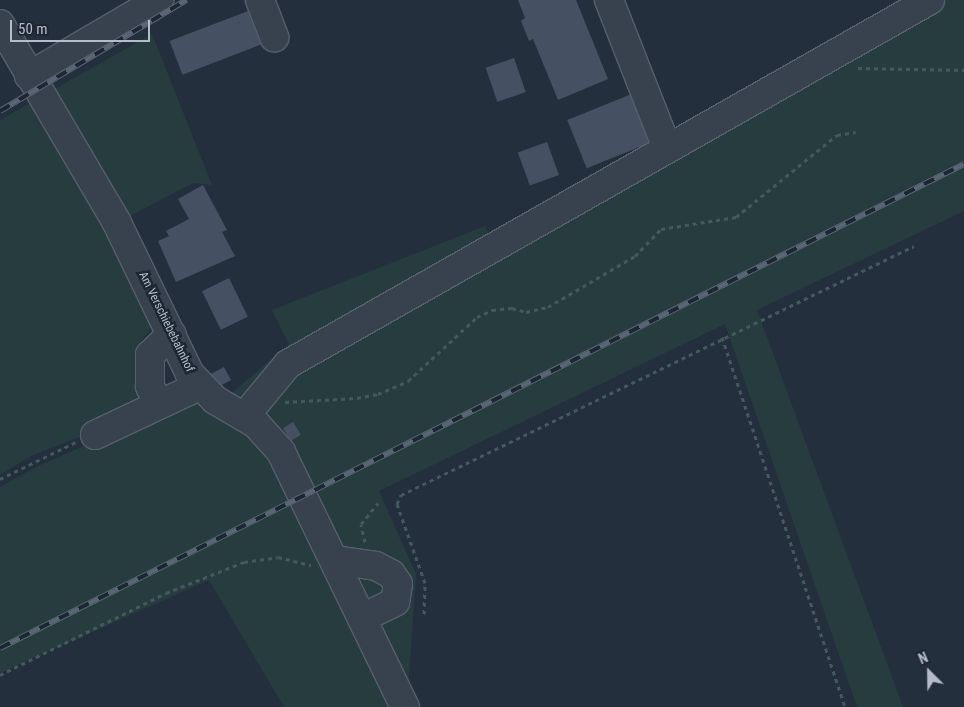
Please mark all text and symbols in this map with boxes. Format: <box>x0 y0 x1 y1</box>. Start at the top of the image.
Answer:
scale bar <box>12 10 152 42</box>
text: 50 m <box>18 20 48 38</box>
street label: Am Verschiebebahnhof <box>135 269 197 375</box>
north arrow <box>904 647 954 697</box>
text: N <box>916 649 930 667</box>

